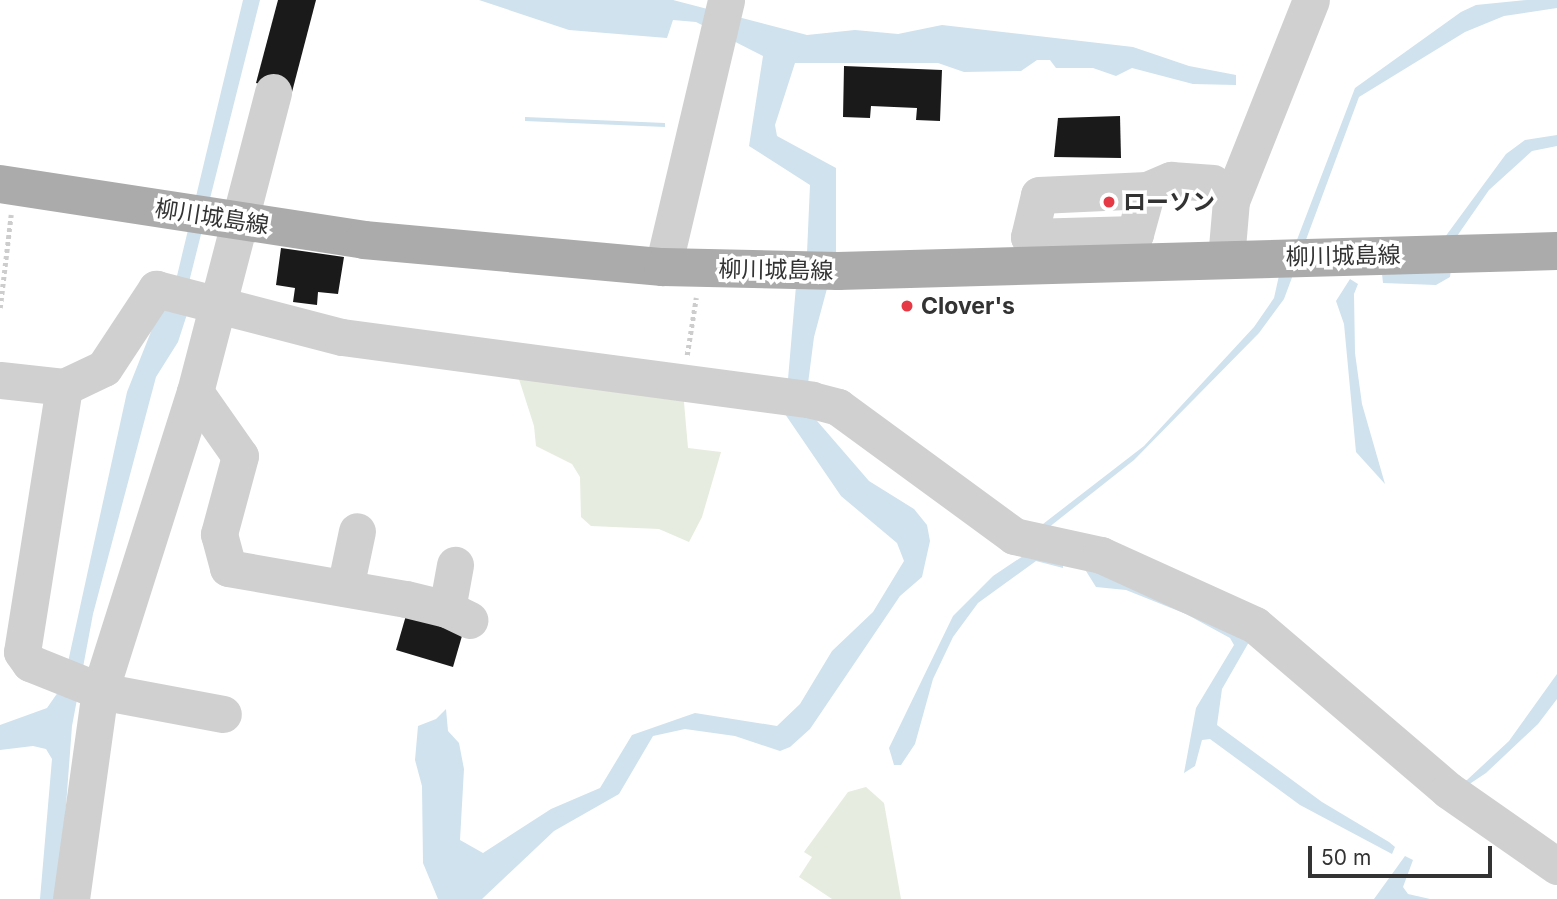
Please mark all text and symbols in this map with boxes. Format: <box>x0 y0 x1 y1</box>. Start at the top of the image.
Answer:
place label: ローソン <box>1123 188 1215 216</box>
street label: 柳川城島線 <box>153 194 271 240</box>
marker: ローソン <box>1101 194 1117 210</box>
street label: 柳川城島線 <box>1285 241 1401 271</box>
street label: 柳川城島線 <box>718 255 834 285</box>
place label: Clover's <box>921 292 1015 320</box>
marker: Clover's <box>899 298 915 314</box>
scale bar <box>1312 832 1496 876</box>
text: 50 m <box>1321 845 1371 870</box>

